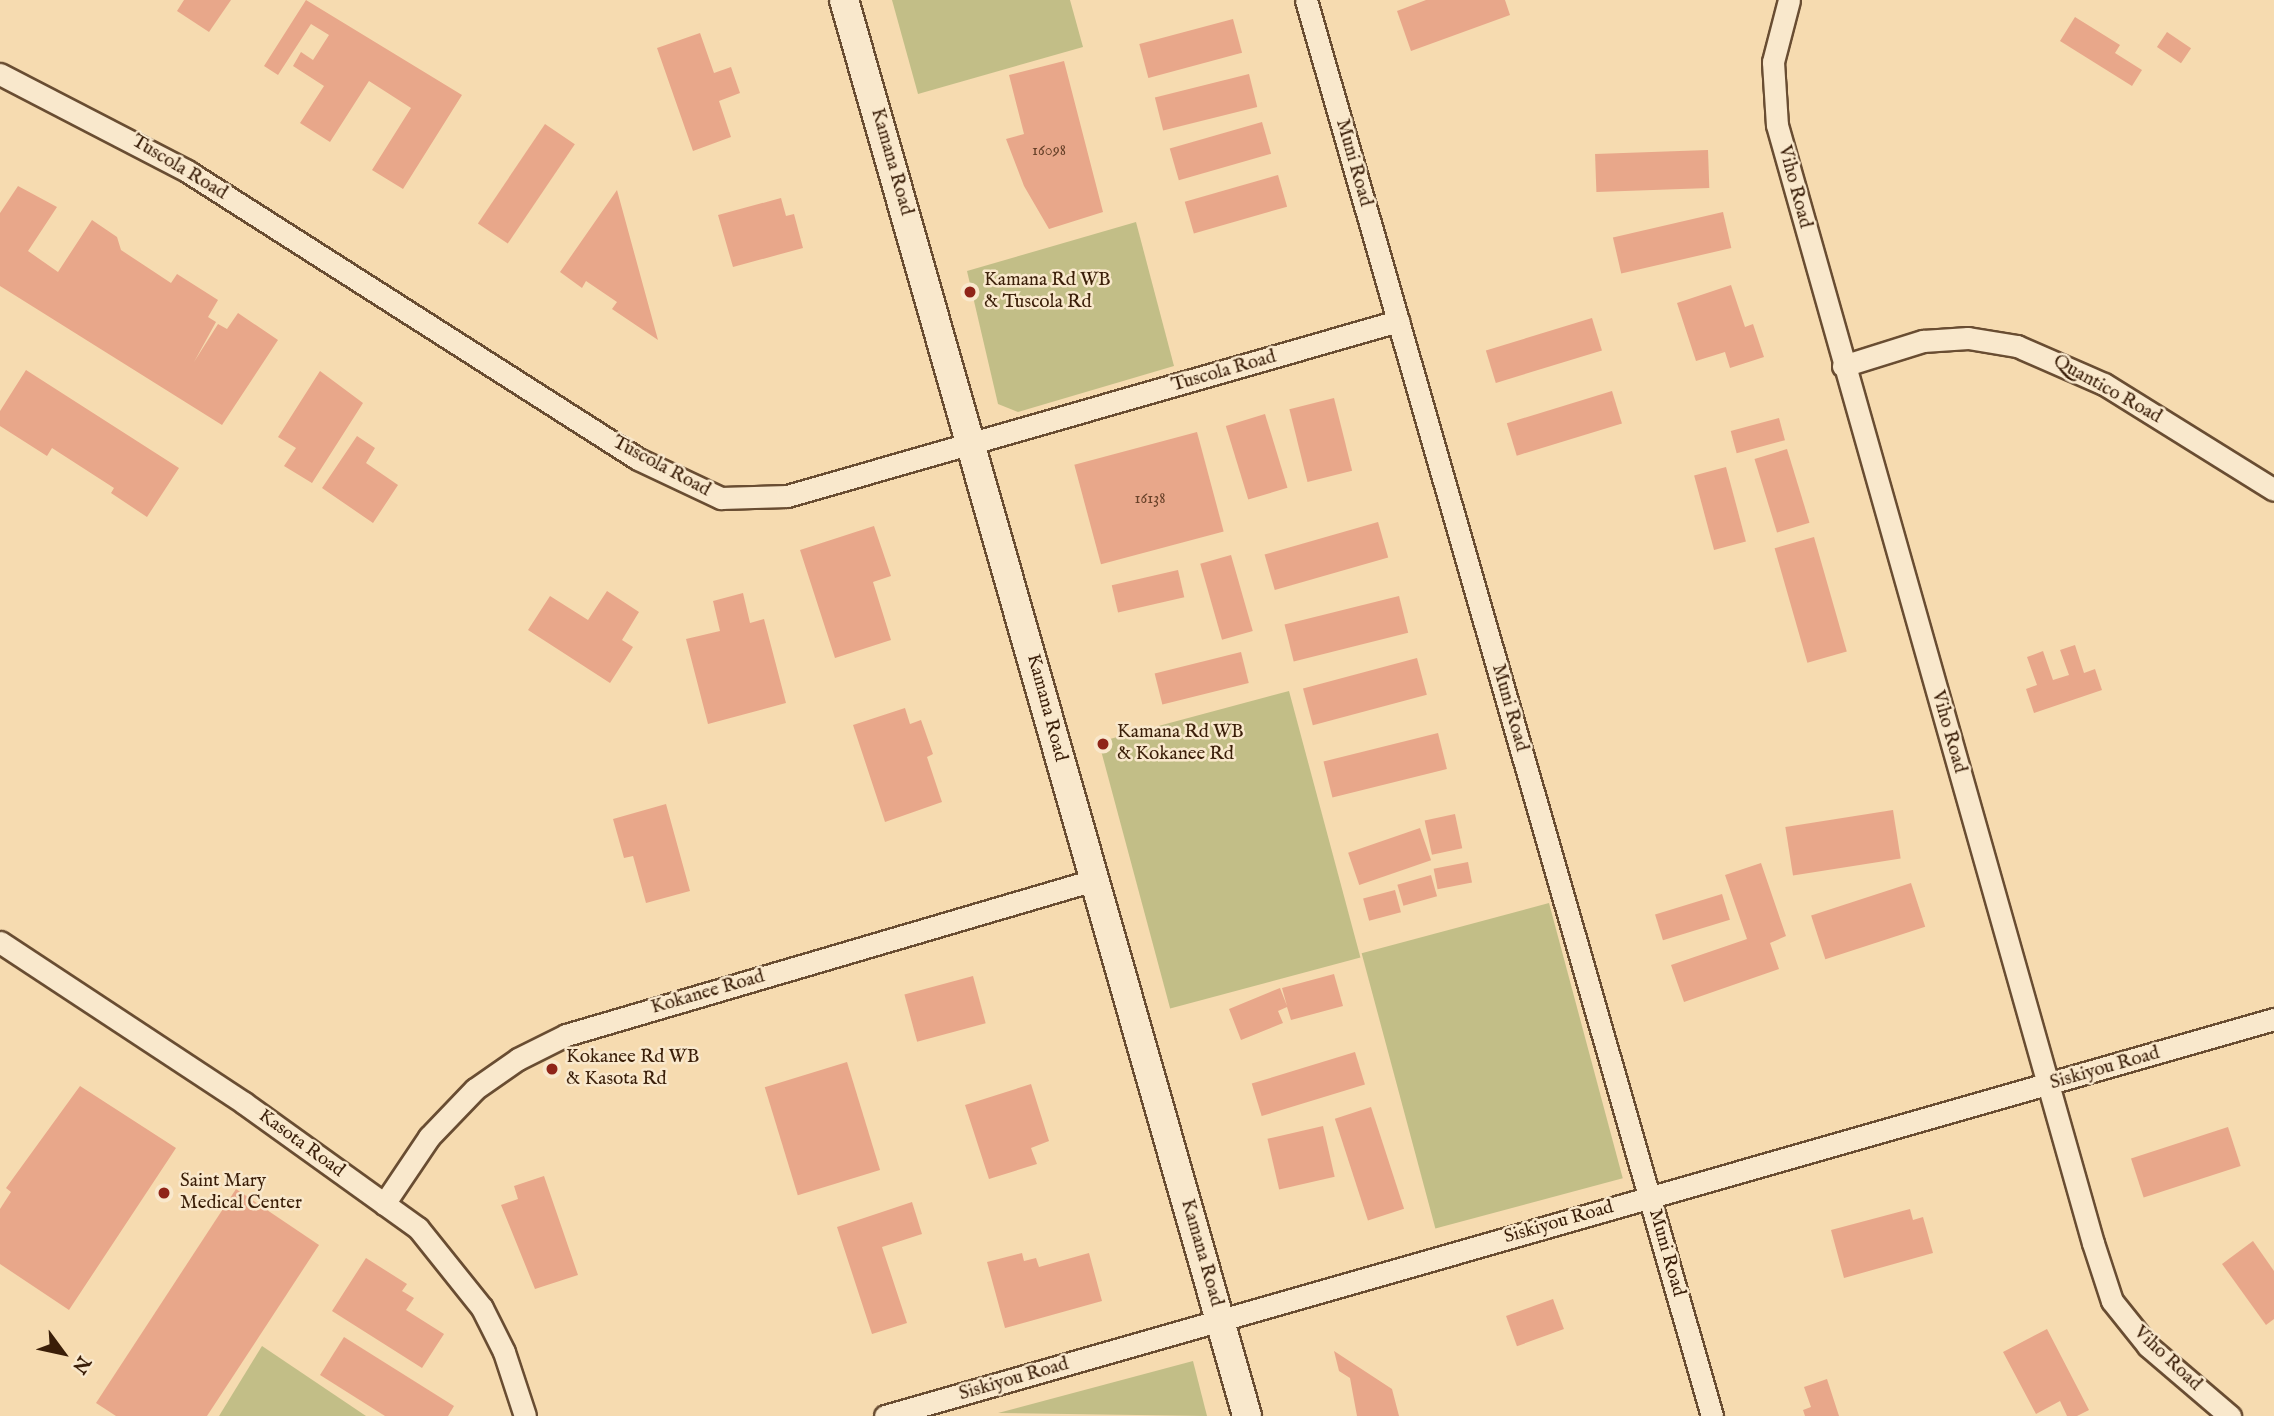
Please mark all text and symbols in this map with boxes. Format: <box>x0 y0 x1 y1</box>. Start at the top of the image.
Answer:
street label: Kamana Road <box>865 106 917 218</box>
street label: Muni Road <box>1330 117 1376 209</box>
street label: Tuscola Road <box>127 131 231 205</box>
house number: 16098 <box>1032 141 1066 161</box>
street label: Viho Road <box>1772 143 1816 231</box>
place label: Kamana Rd WB & Tuscola Rd <box>984 270 1111 314</box>
marker: Kamana Rd WB & Tuscola Rd <box>962 284 978 300</box>
street label: Tuscola Road <box>1169 346 1279 398</box>
street label: Quantico Road <box>2049 351 2165 429</box>
street label: Tuscola Road <box>608 432 714 502</box>
house number: 16138 <box>1135 489 1165 509</box>
street label: Kamana Road <box>1021 652 1071 764</box>
street label: Muni Road <box>1486 662 1532 754</box>
street label: Viho Road <box>1925 688 1971 776</box>
place label: Kamana Rd WB & Kokanee Rd <box>1117 722 1244 766</box>
marker: Kamana Rd WB & Kokanee Rd <box>1095 736 1111 752</box>
street label: Kokanee Road <box>649 966 767 1020</box>
street label: Siskiyou Road <box>2048 1042 2162 1096</box>
place label: Kokanee Rd WB & Kasota Rd <box>566 1047 699 1091</box>
marker: Kokanee Rd WB & Kasota Rd <box>544 1061 560 1077</box>
street label: Kasota Road <box>254 1105 348 1183</box>
place label: Saint Mary Medical Center <box>180 1171 302 1215</box>
marker: Saint Mary Medical Center <box>154 1183 174 1203</box>
street label: Siskiyou Road <box>1502 1196 1616 1250</box>
street label: Kamana Road <box>1175 1197 1227 1309</box>
street label: Muni Road <box>1643 1207 1689 1299</box>
north arrow <box>28 1318 98 1388</box>
street label: Viho Road <box>2128 1322 2206 1396</box>
text: N <box>66 1351 95 1378</box>
street label: Siskiyou Road <box>957 1353 1071 1407</box>

